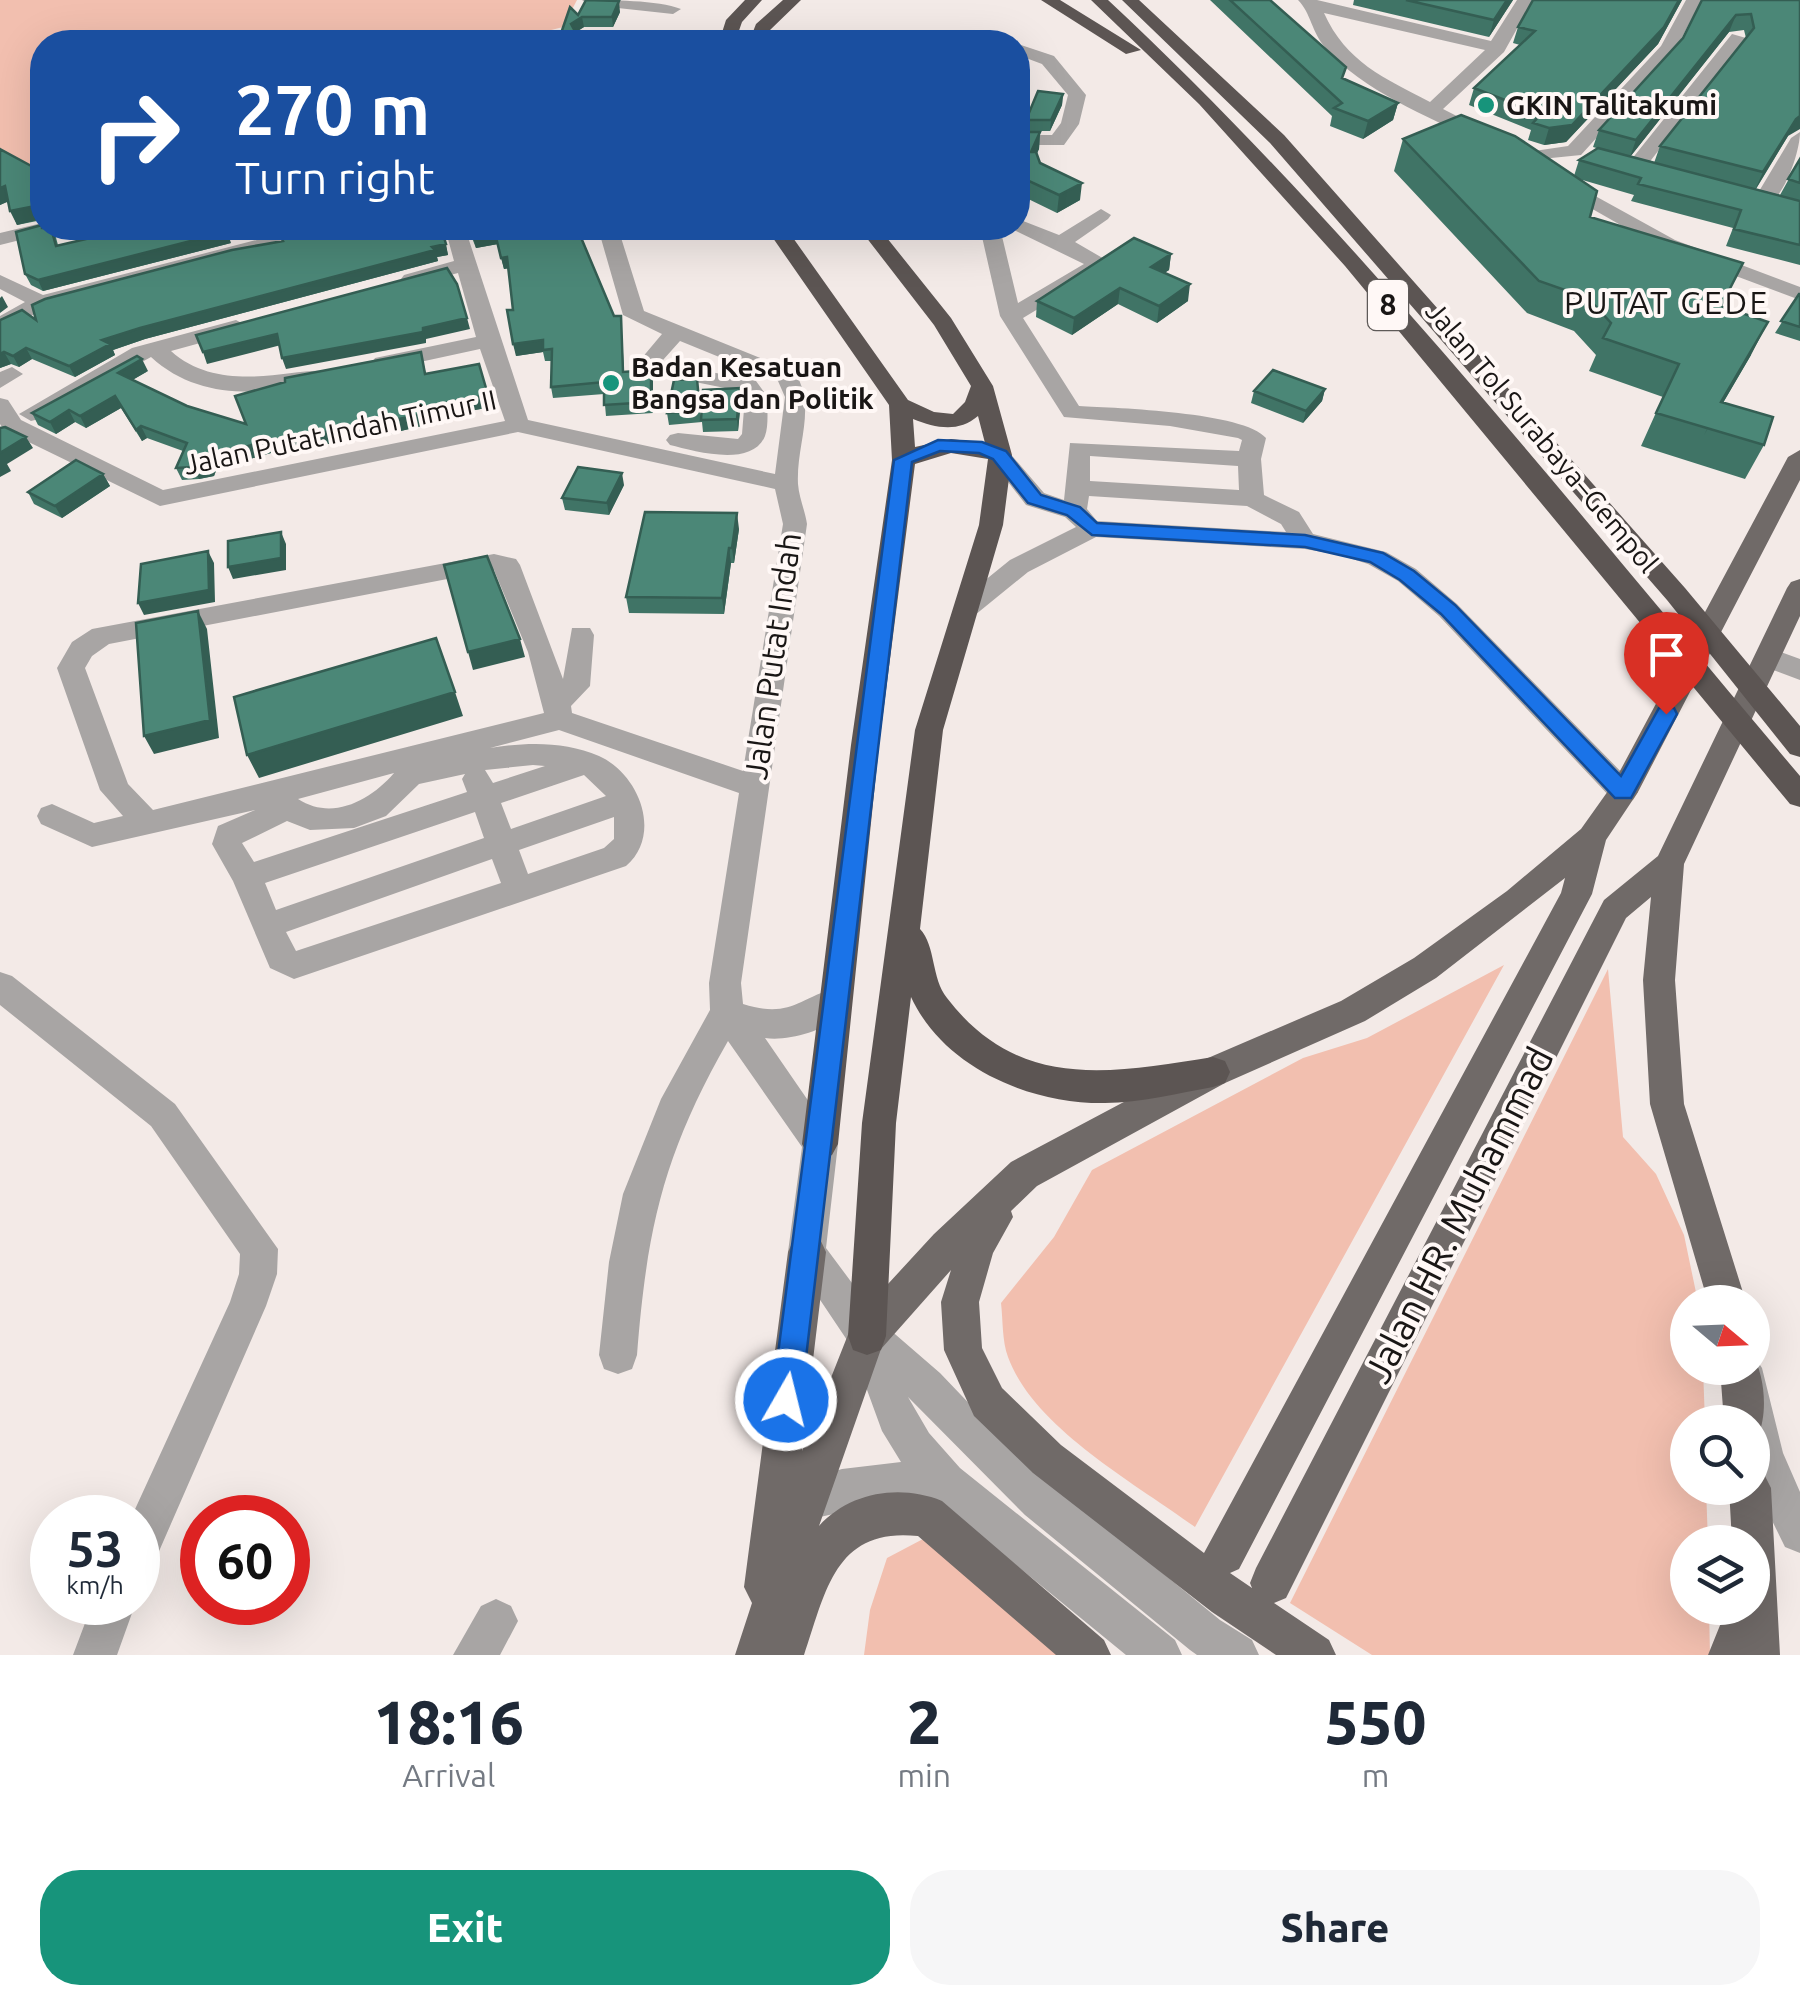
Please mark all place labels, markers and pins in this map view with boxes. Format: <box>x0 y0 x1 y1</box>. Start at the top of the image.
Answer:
place label: GKIN Talitakumi <box>1506 89 1717 120</box>
marker: GKIN Talitakumi <box>1475 94 1497 116</box>
place label: Badan Kesatuan Bangsa dan Politik <box>631 351 874 414</box>
marker: Badan Kesatuan Bangsa dan Politik <box>600 372 622 394</box>
pin <box>1624 612 1709 715</box>

